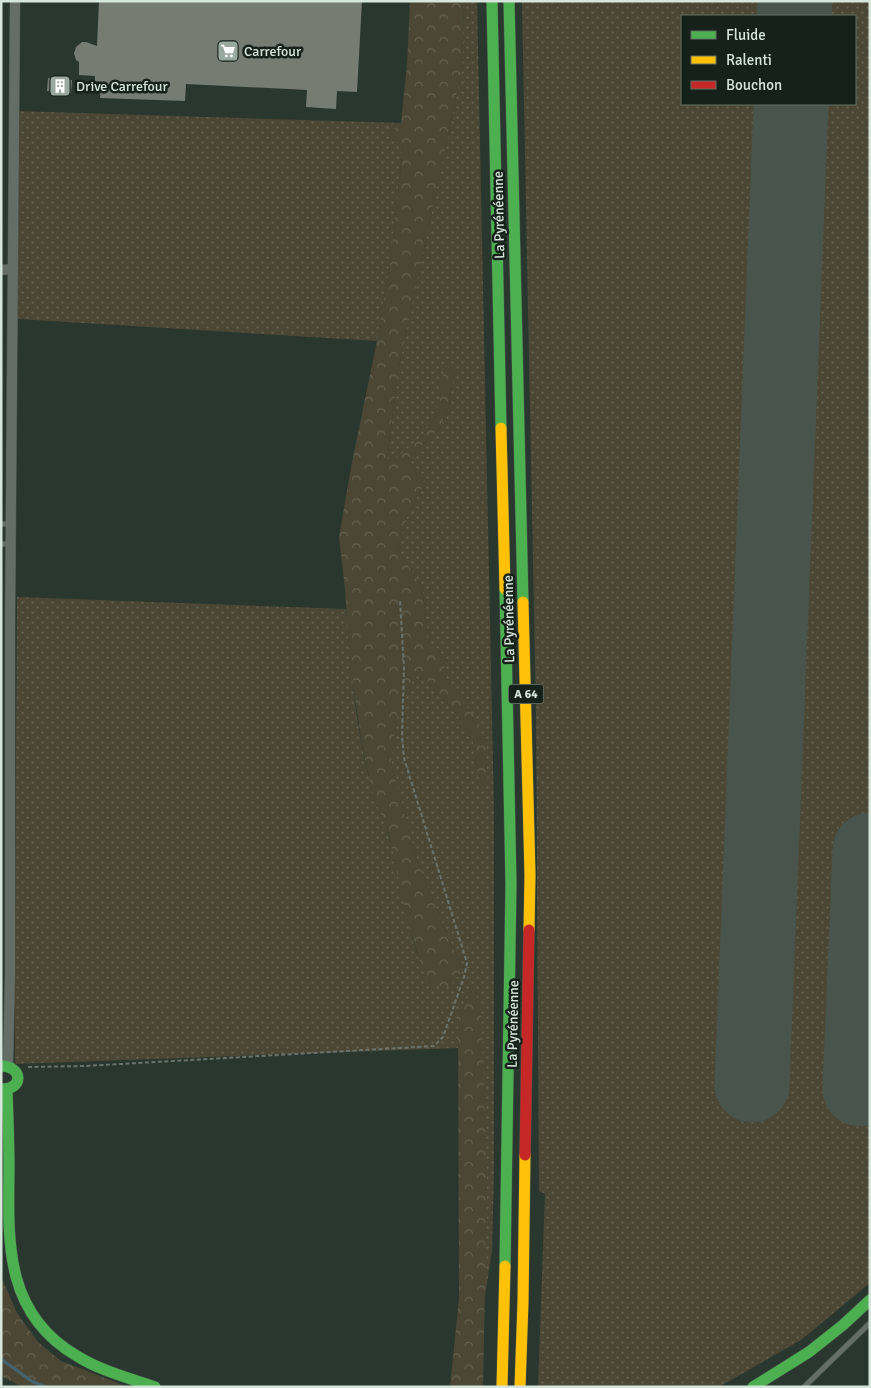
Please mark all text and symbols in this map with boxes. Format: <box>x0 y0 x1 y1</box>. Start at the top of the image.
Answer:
legend <box>681 15 856 105</box>
text: Fluide <box>726 26 766 44</box>
supermarket icon: Carrefour <box>216 39 240 63</box>
place label: Carrefour <box>244 43 302 60</box>
text: Ralenti <box>726 51 772 69</box>
building icon: Drive Carrefour <box>48 74 72 98</box>
text: Bouchon <box>726 76 782 94</box>
place label: Drive Carrefour <box>76 78 168 95</box>
street label: La Pyrénéenne <box>490 171 508 259</box>
street label: La Pyrénéenne <box>500 575 518 663</box>
road number: A 64 <box>508 684 544 704</box>
street label: La Pyrénéenne <box>504 980 522 1068</box>

